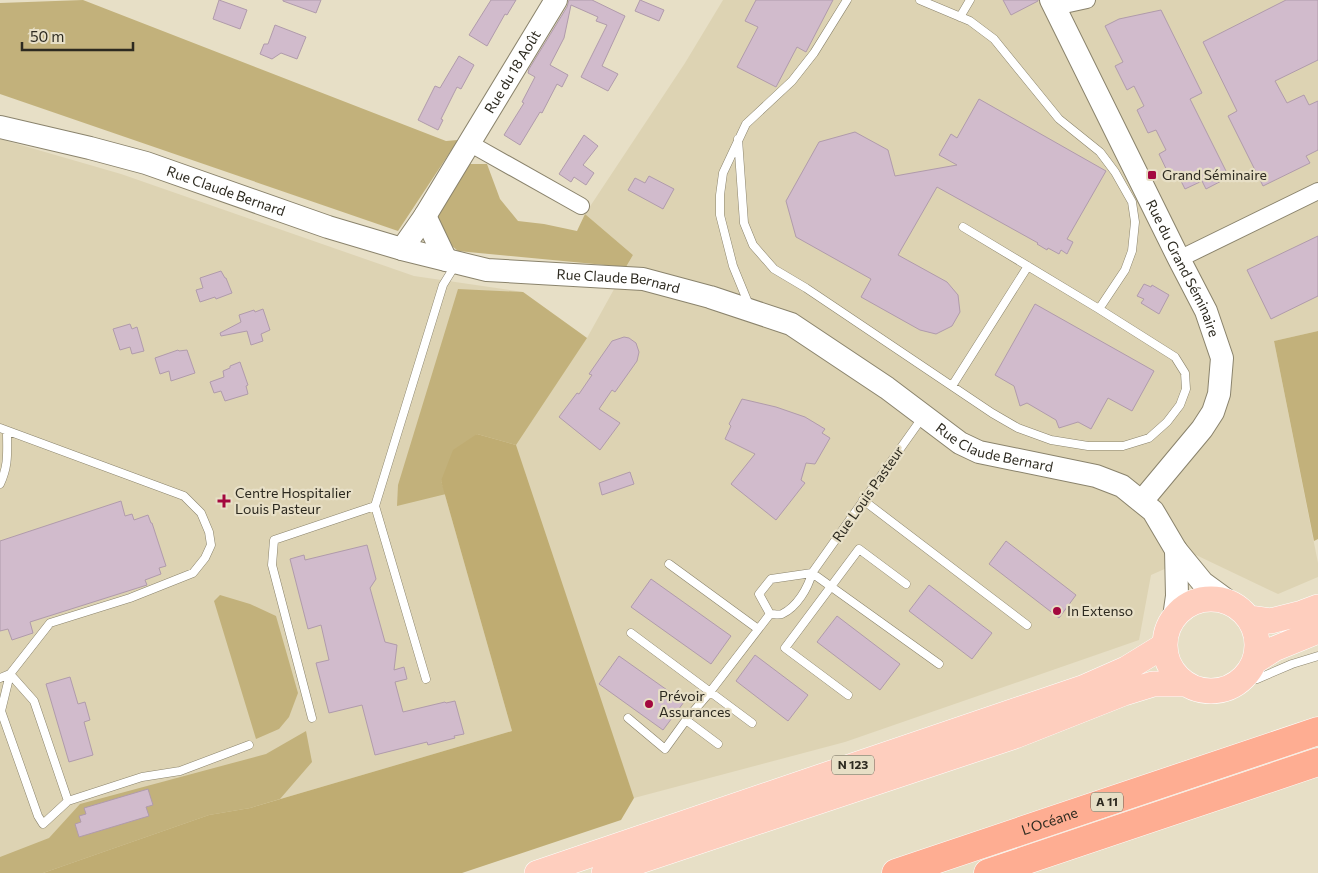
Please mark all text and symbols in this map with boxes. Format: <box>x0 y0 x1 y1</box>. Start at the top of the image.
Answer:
scale bar <box>22 20 134 52</box>
street label: Rue du 18 Août <box>480 26 544 116</box>
text: 50 m <box>30 27 64 45</box>
street label: Rue Claude Bernard <box>164 162 288 219</box>
place label: Grand Séminaire <box>1162 166 1267 183</box>
marker: Grand Séminaire <box>1146 169 1158 181</box>
street label: Rue du Grand Séminaire <box>1143 196 1223 339</box>
street label: Rue Claude Bernard <box>556 265 682 297</box>
street label: Rue Claude Bernard <box>933 419 1055 475</box>
street label: Rue Louis Pasteur <box>828 442 907 545</box>
place label: Centre Hospitalier Louis Pasteur <box>235 484 352 517</box>
marker: Centre Hospitalier Louis Pasteur <box>217 494 231 508</box>
place label: In Extenso <box>1067 602 1133 619</box>
marker: In Extenso <box>1051 605 1063 617</box>
place label: Prévoir Assurances <box>659 687 731 720</box>
marker: Prévoir Assurances <box>643 698 655 710</box>
road number: N 123 <box>832 756 874 774</box>
road number: A 11 <box>1091 792 1123 812</box>
street label: L’Océane <box>1019 803 1080 838</box>

